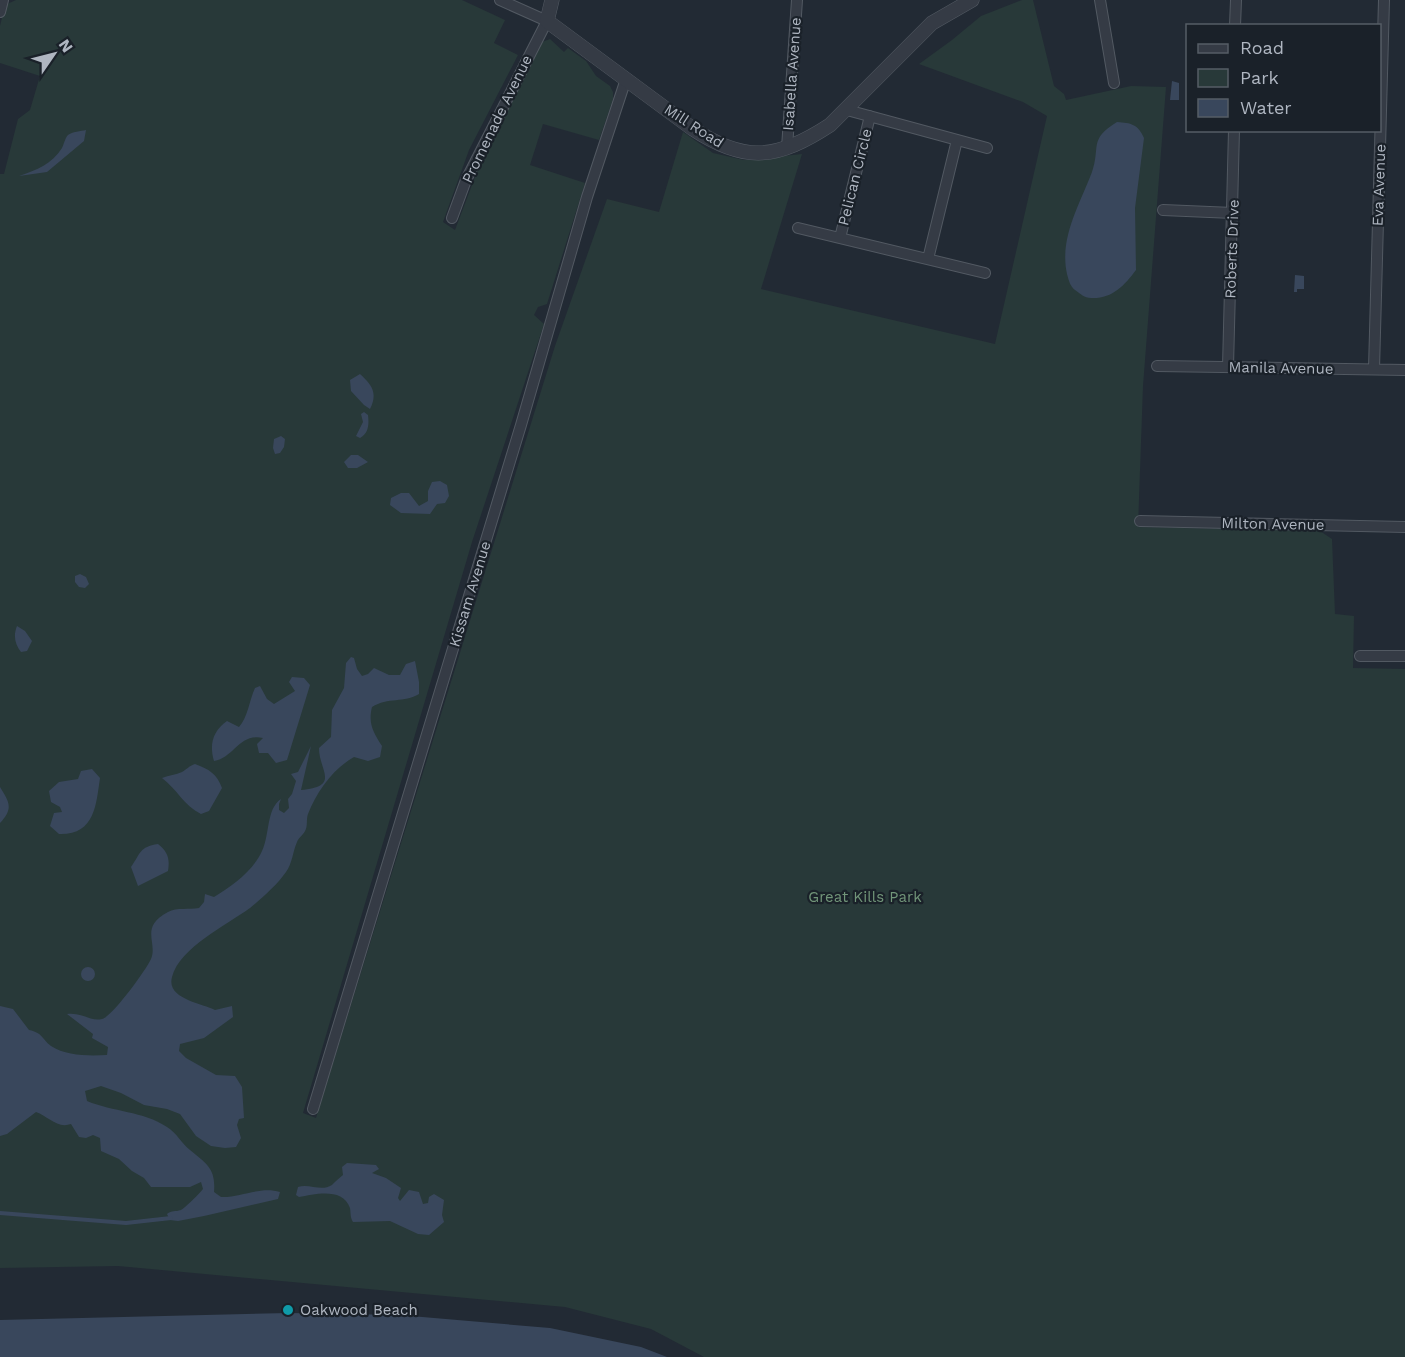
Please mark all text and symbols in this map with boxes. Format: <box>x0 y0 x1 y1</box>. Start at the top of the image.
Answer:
street label: Isabella Avenue <box>779 17 805 131</box>
north arrow <box>24 24 84 84</box>
legend <box>1186 24 1381 132</box>
text: N <box>55 35 77 56</box>
text: Road <box>1240 37 1284 58</box>
street label: Promenade Avenue <box>458 52 536 186</box>
text: Park <box>1240 67 1279 88</box>
text: Water <box>1240 97 1292 118</box>
street label: Mill Road <box>661 100 727 152</box>
street label: Pelican Circle <box>834 127 876 227</box>
street label: Eva Avenue <box>1369 144 1389 226</box>
street label: Roberts Drive <box>1221 199 1243 299</box>
street label: Manila Avenue <box>1228 358 1334 378</box>
street label: Milton Avenue <box>1221 514 1325 534</box>
street label: Kissam Avenue <box>445 539 495 649</box>
park label: Great Kills Park <box>808 888 922 906</box>
place label: Oakwood Beach <box>300 1301 418 1319</box>
marker: Oakwood Beach <box>281 1303 295 1317</box>

